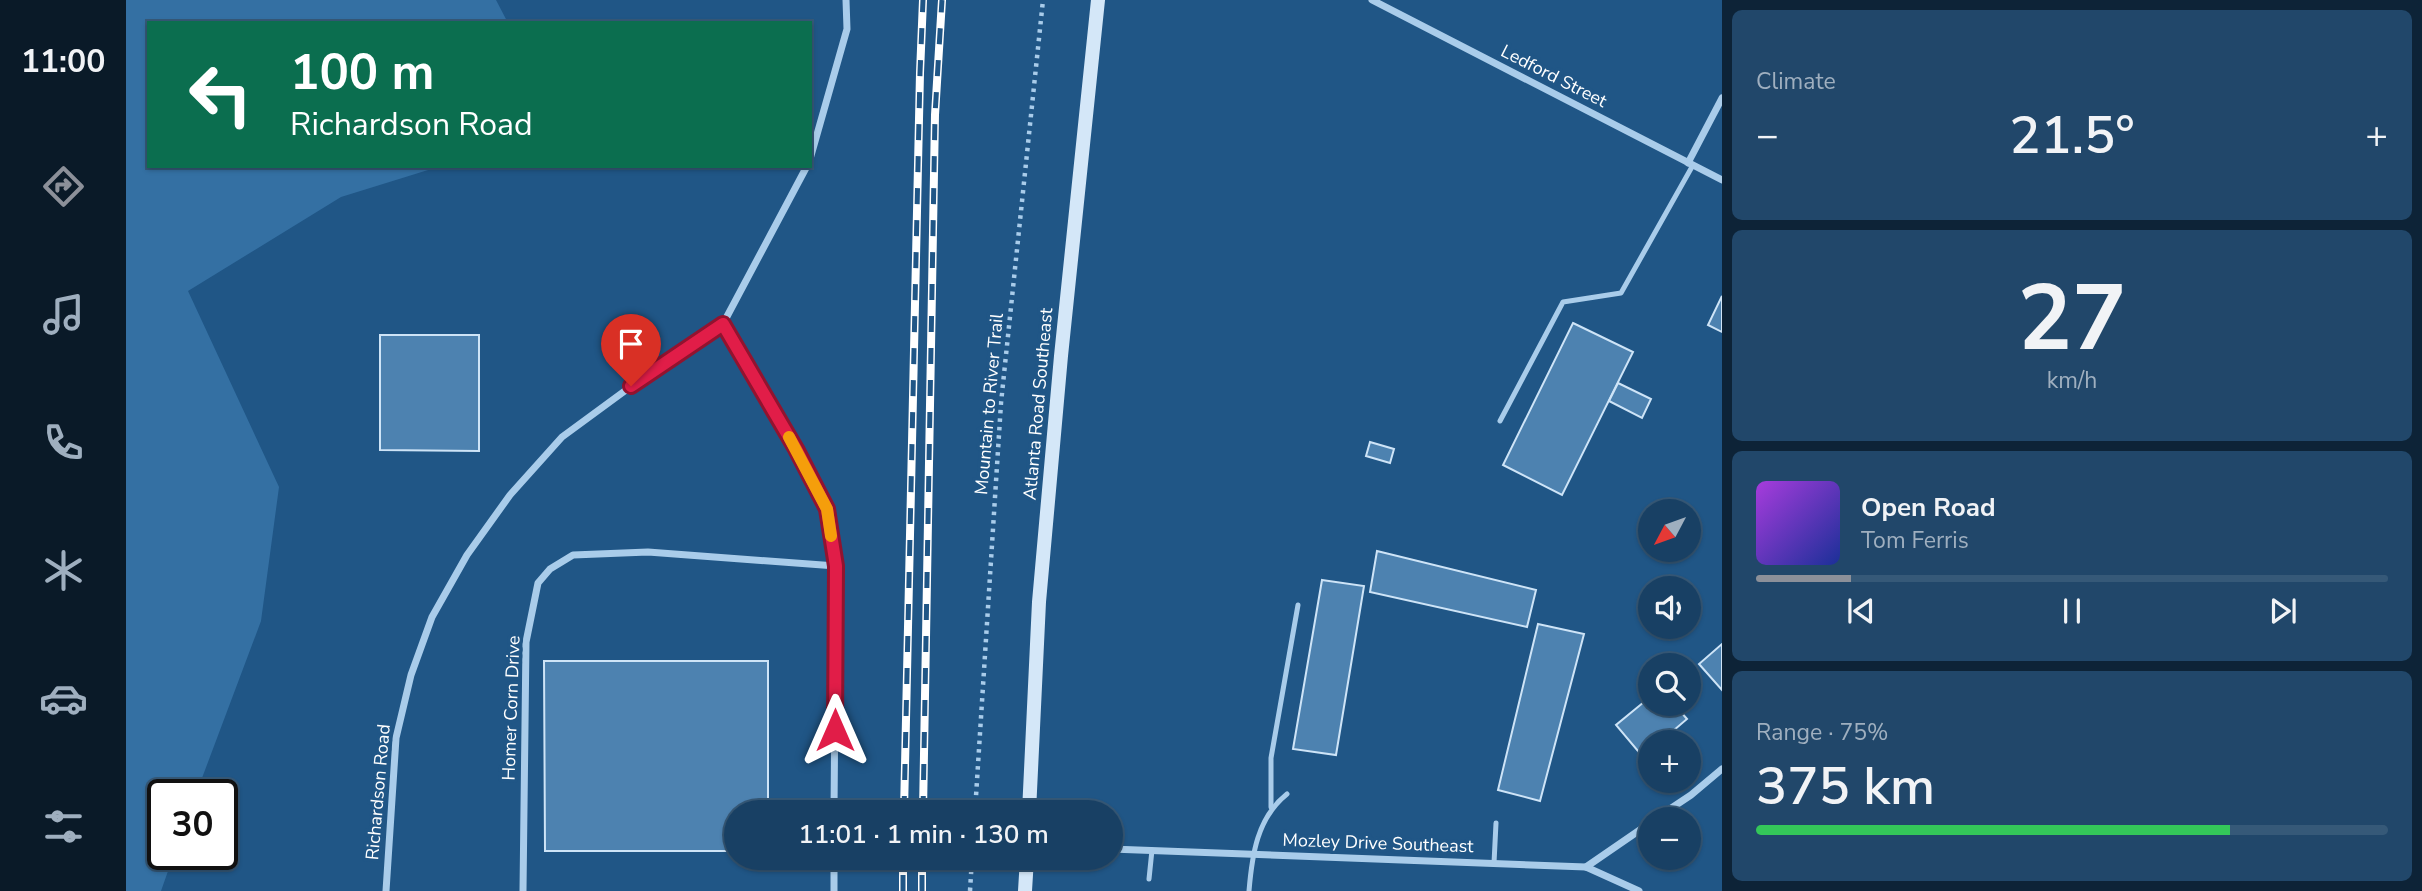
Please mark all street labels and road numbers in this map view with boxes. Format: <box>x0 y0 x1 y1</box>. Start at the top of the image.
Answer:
street label: Ledford Street <box>1497 39 1612 113</box>
street label: Atlanta Road Southeast <box>1018 306 1058 501</box>
street label: Mountain to River Trail <box>969 311 1009 496</box>
street label: Homer Corn Drive <box>496 635 526 781</box>
street label: Richardson Road <box>360 723 396 861</box>
street label: Mozley Drive Southeast <box>1282 828 1475 858</box>

